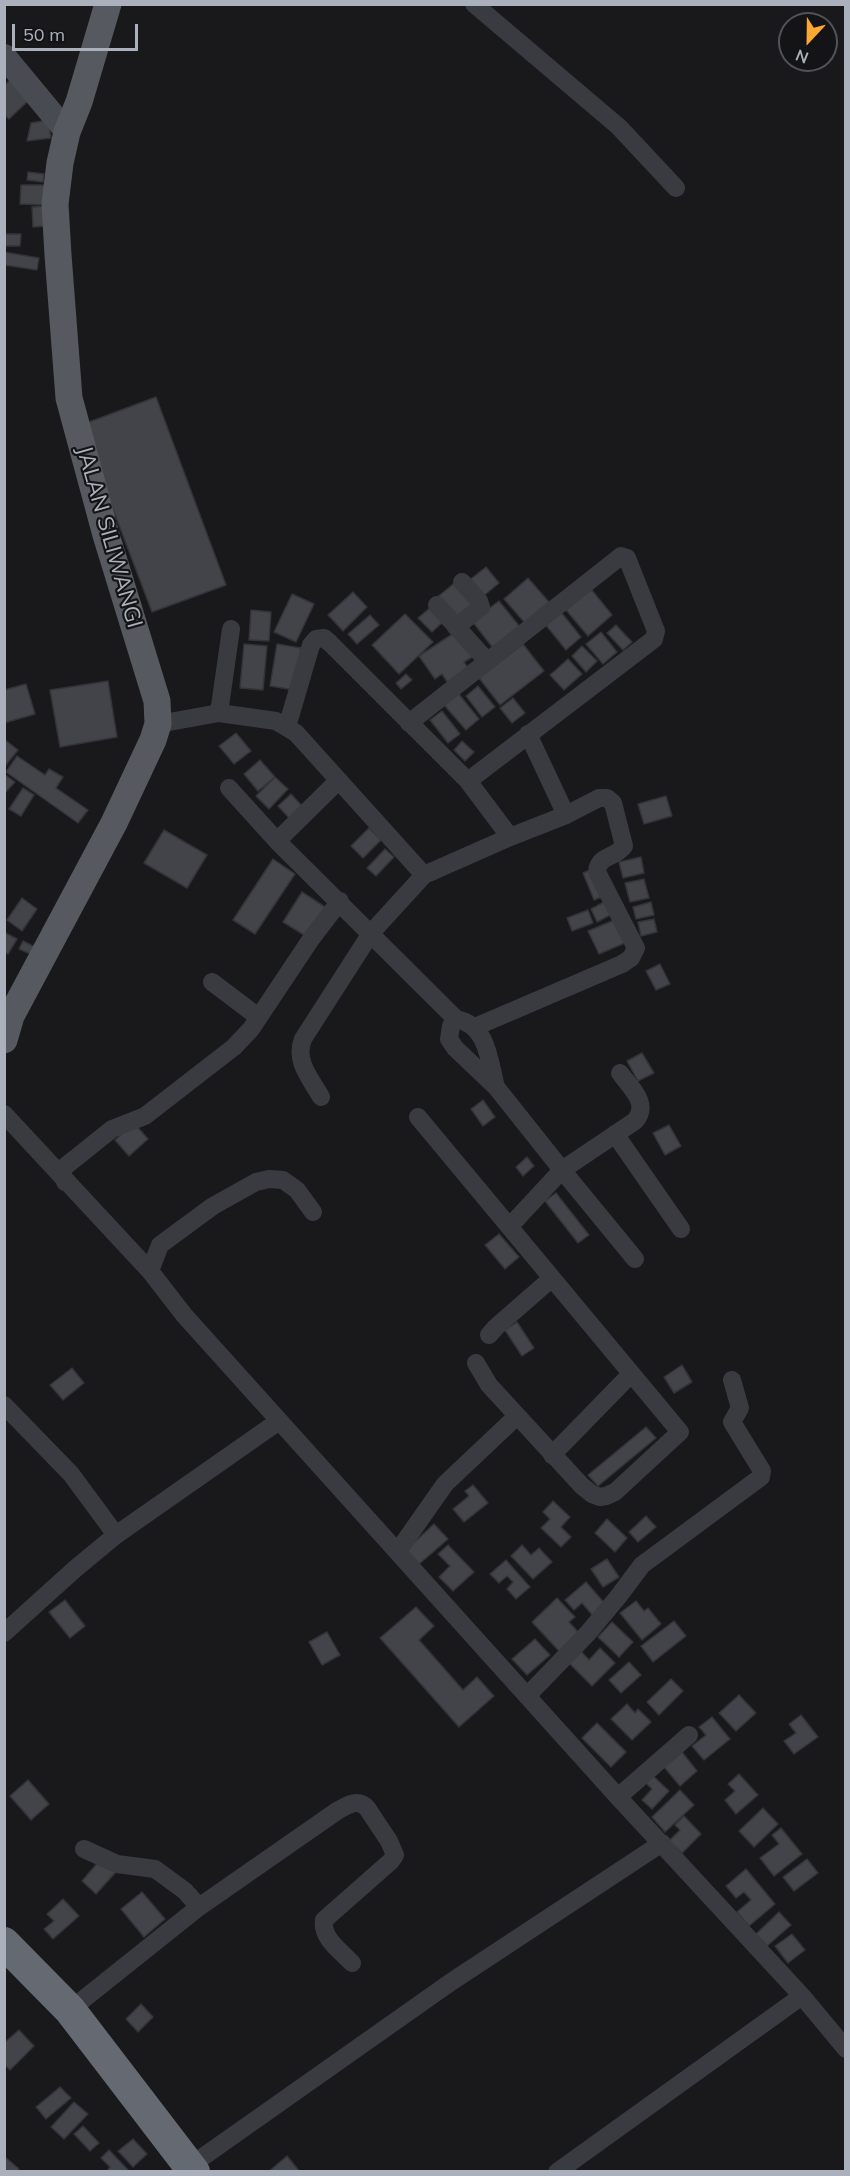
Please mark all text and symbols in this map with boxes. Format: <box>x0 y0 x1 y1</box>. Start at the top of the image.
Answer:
scale bar <box>15 12 141 50</box>
north arrow <box>778 12 838 72</box>
text: 50 m <box>23 23 65 46</box>
text: N <box>793 45 811 68</box>
street label: JALAN SILIWANGI <box>70 443 148 631</box>

